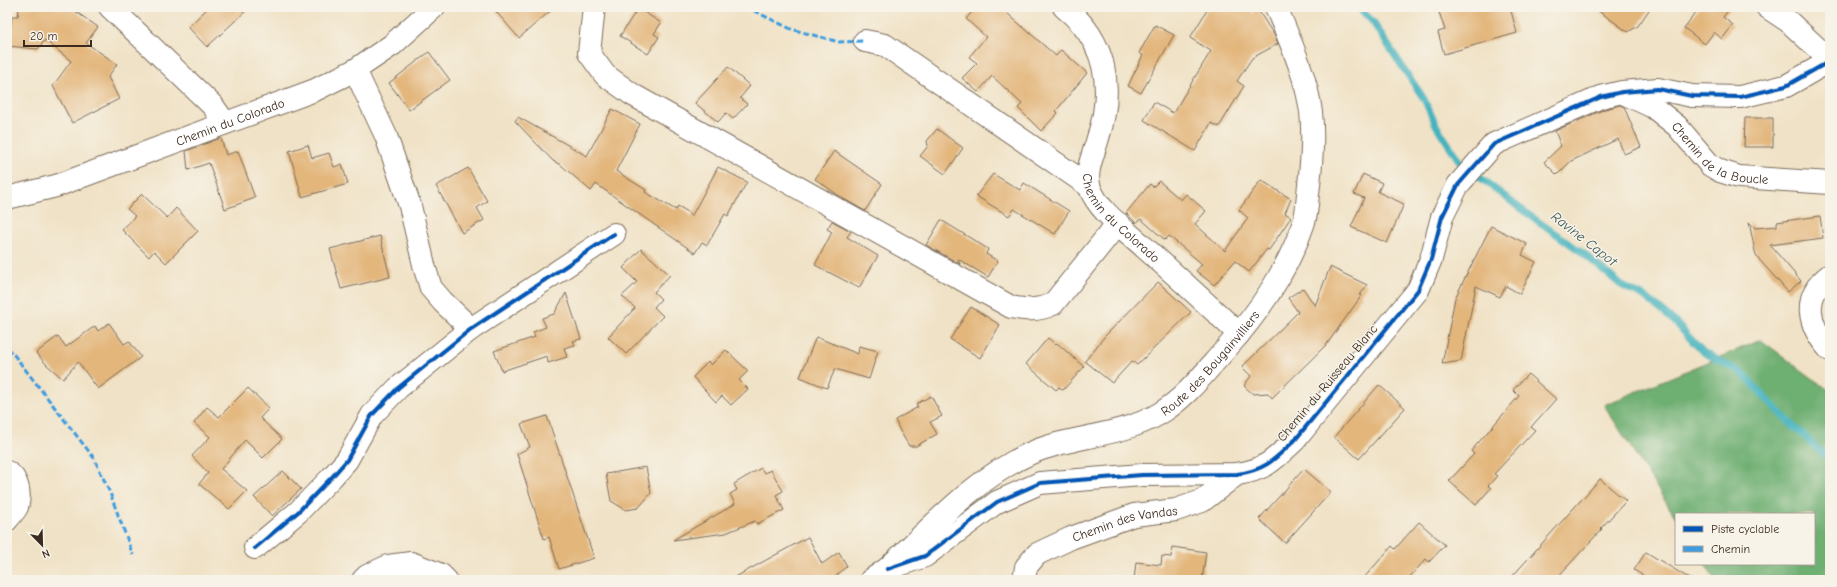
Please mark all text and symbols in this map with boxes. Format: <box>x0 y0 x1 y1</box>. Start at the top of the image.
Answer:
scale bar <box>24 22 91 48</box>
text: 20 m <box>30 29 58 43</box>
street label: Chemin du Colorado <box>174 95 286 148</box>
street label: Chemin de la Boucle <box>1669 118 1769 186</box>
street label: Chemin du Colorado <box>1081 173 1163 265</box>
water label: Ravine Capot <box>1548 208 1622 271</box>
street label: Route des Bougainvilliers <box>1158 307 1262 418</box>
street label: Chemin du Ruisseau Blanc <box>1274 322 1380 444</box>
street label: Chemin des Vandas <box>1070 502 1178 544</box>
legend <box>1675 513 1815 565</box>
text: Piste cyclable <box>1711 522 1779 536</box>
north arrow <box>22 525 62 565</box>
text: Chemin <box>1711 542 1750 556</box>
text: N <box>40 546 52 561</box>

